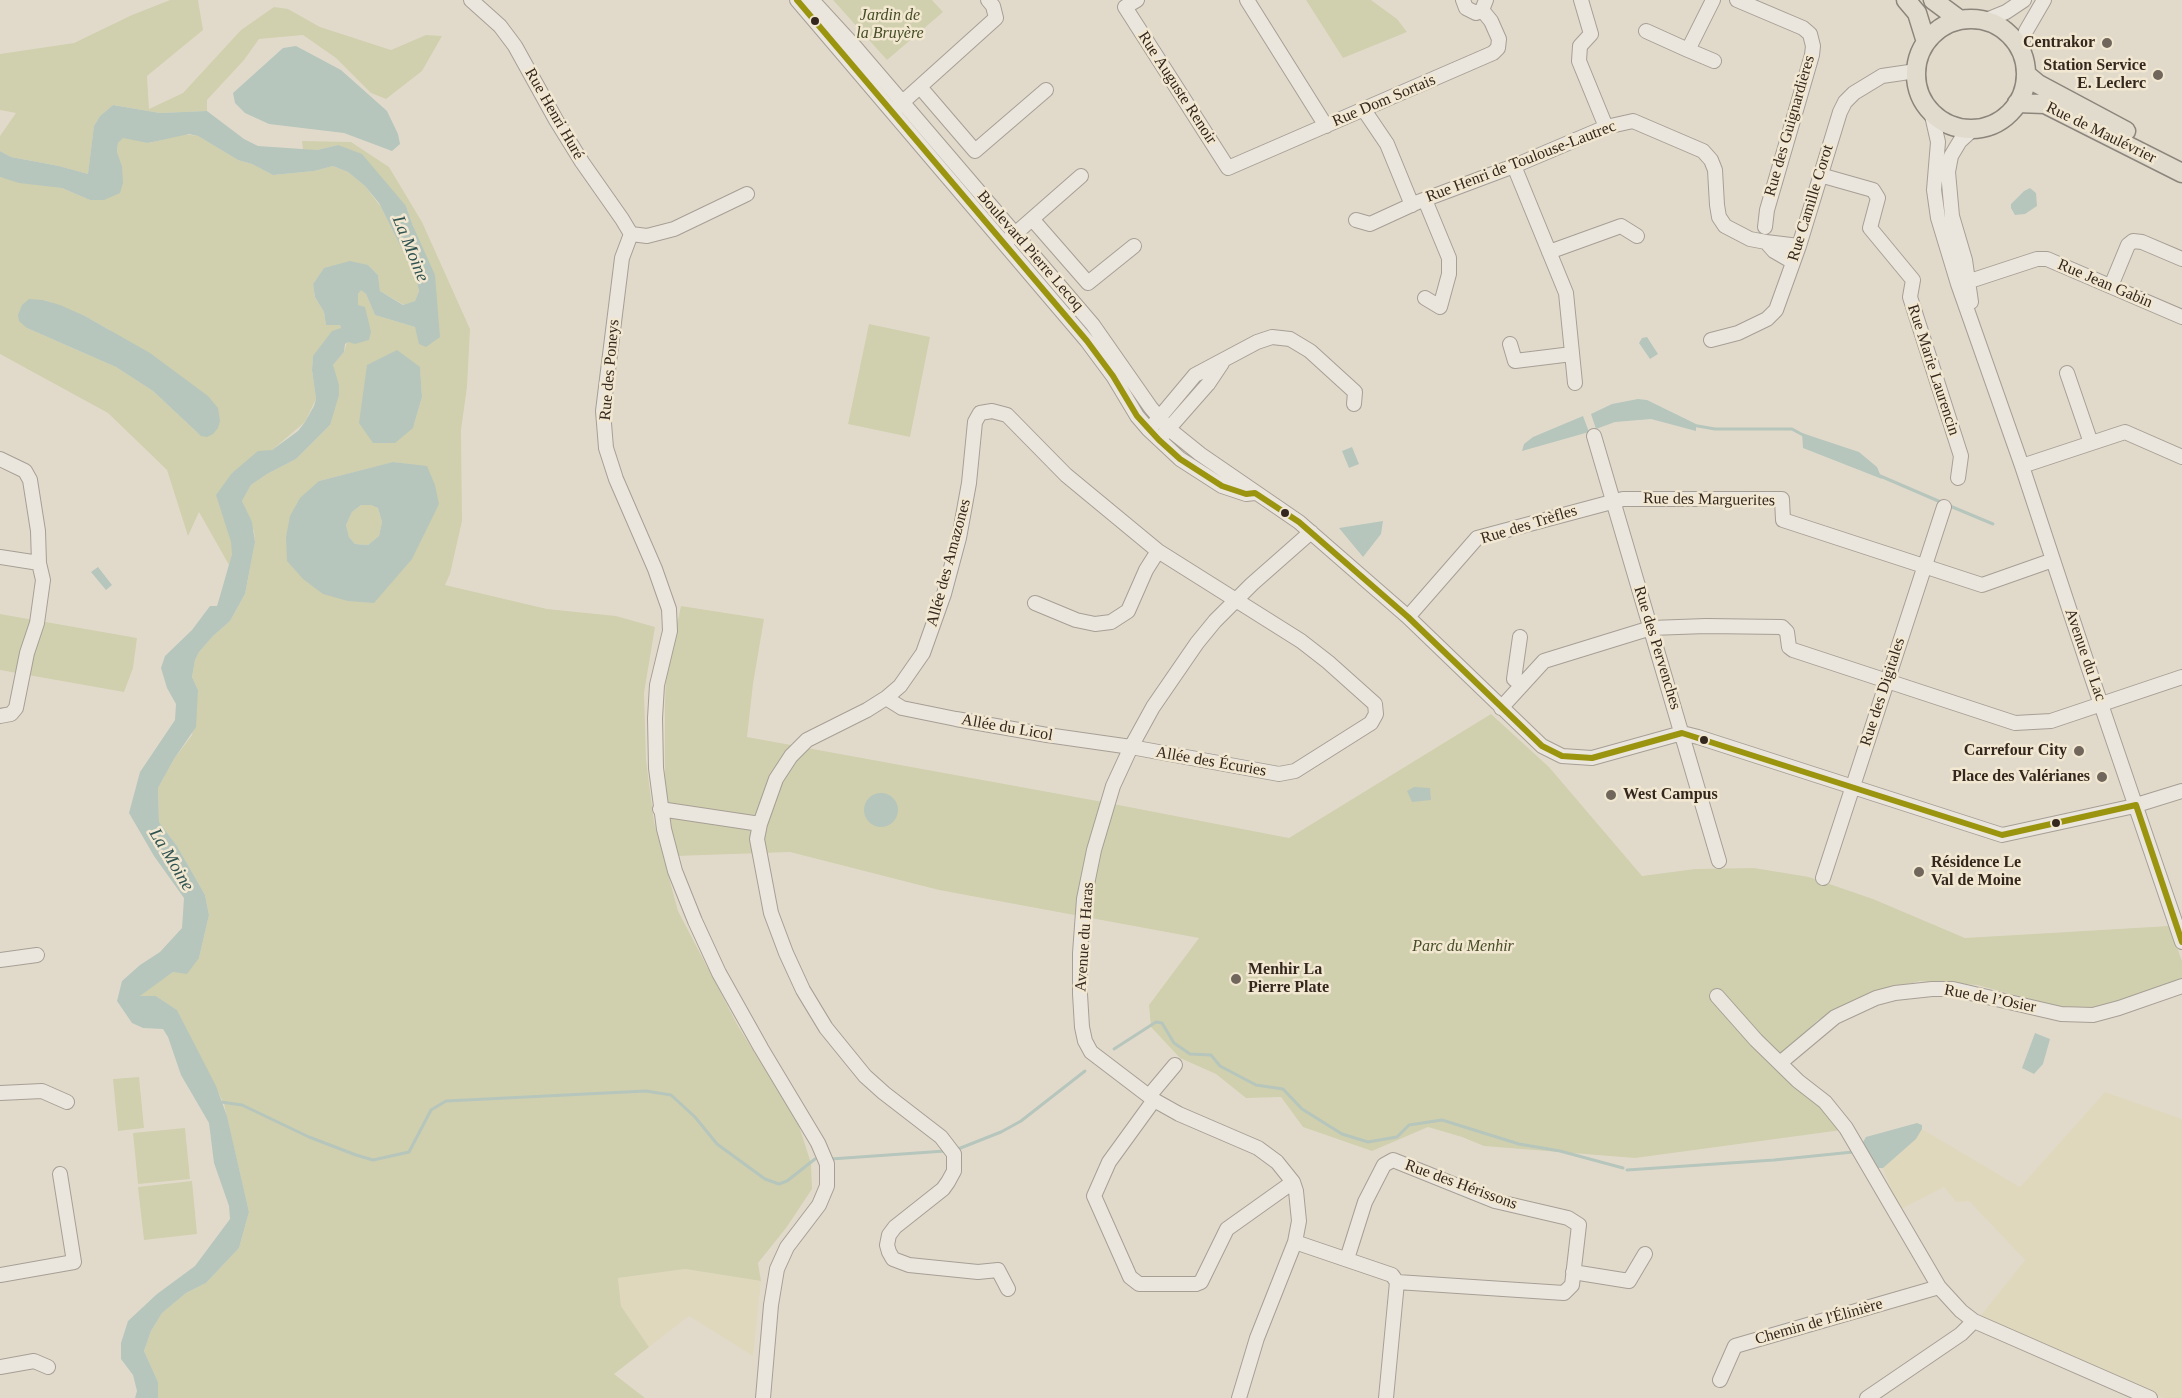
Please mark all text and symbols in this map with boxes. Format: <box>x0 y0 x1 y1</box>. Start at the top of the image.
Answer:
park label: Jardin de la Bruyère <box>856 6 924 44</box>
unlabelled marker <box>809 15 821 27</box>
street label: Rue Auguste Renoir <box>1133 28 1221 148</box>
place label: Centrakor <box>2023 33 2095 53</box>
marker: Centrakor <box>2100 36 2114 50</box>
street label: Rue des Guignardières <box>1761 53 1819 199</box>
place label: Station Service E. Leclerc <box>2043 56 2146 94</box>
street label: Rue Henri Huré <box>520 65 588 163</box>
marker: Station Service E. Leclerc <box>2151 68 2165 82</box>
street label: Rue Dom Sortais <box>1330 71 1438 131</box>
street label: Rue de Maulévrier <box>2043 98 2159 168</box>
street label: Rue Henri de Toulouse-Lautrec <box>1423 117 1619 207</box>
street label: Rue Camille Corot <box>1784 142 1838 264</box>
street label: Boulevard Pierre Lecoq <box>973 187 1087 315</box>
water label: La Moine <box>387 213 433 285</box>
street label: Rue Jean Gabin <box>2055 255 2155 313</box>
street label: Rue Marie Laurencin <box>1903 302 1963 438</box>
street label: Rue des Poneys <box>596 319 624 421</box>
street label: Rue des Marguerites <box>1643 489 1775 511</box>
street label: Allée des Amazones <box>923 497 975 629</box>
street label: Rue des Trèfles <box>1478 501 1580 549</box>
unlabelled marker <box>1279 507 1291 519</box>
street label: Rue des Pervenches <box>1629 584 1685 712</box>
street label: Avenue du Lac <box>2060 606 2110 704</box>
street label: Rue des Digitales <box>1856 635 1910 749</box>
street label: Allée du Licol <box>960 711 1054 745</box>
unlabelled marker <box>1698 734 1710 746</box>
place label: Carrefour City <box>1964 741 2067 761</box>
street label: Allée des Écuries <box>1154 743 1268 781</box>
marker: Carrefour City <box>2072 744 2086 758</box>
place label: Place des Valérianes <box>1952 767 2090 787</box>
marker: Place des Valérianes <box>2095 770 2109 784</box>
place label: West Campus <box>1623 785 1718 805</box>
marker: West Campus <box>1604 788 1618 802</box>
unlabelled marker <box>2050 817 2062 829</box>
water label: La Moine <box>144 825 198 895</box>
place label: Résidence Le Val de Moine <box>1931 853 2021 891</box>
marker: Résidence Le Val de Moine <box>1912 865 1926 879</box>
street label: Avenue du Haras <box>1072 882 1098 992</box>
park label: Parc du Menhir <box>1412 937 1514 957</box>
place label: Menhir La Pierre Plate <box>1248 960 1329 998</box>
marker: Menhir La Pierre Plate <box>1229 972 1243 986</box>
street label: Rue de l’Osier <box>1942 981 2038 1017</box>
street label: Rue des Hérissons <box>1402 1156 1520 1214</box>
street label: Chemin de l'Élinière <box>1753 1295 1885 1349</box>

